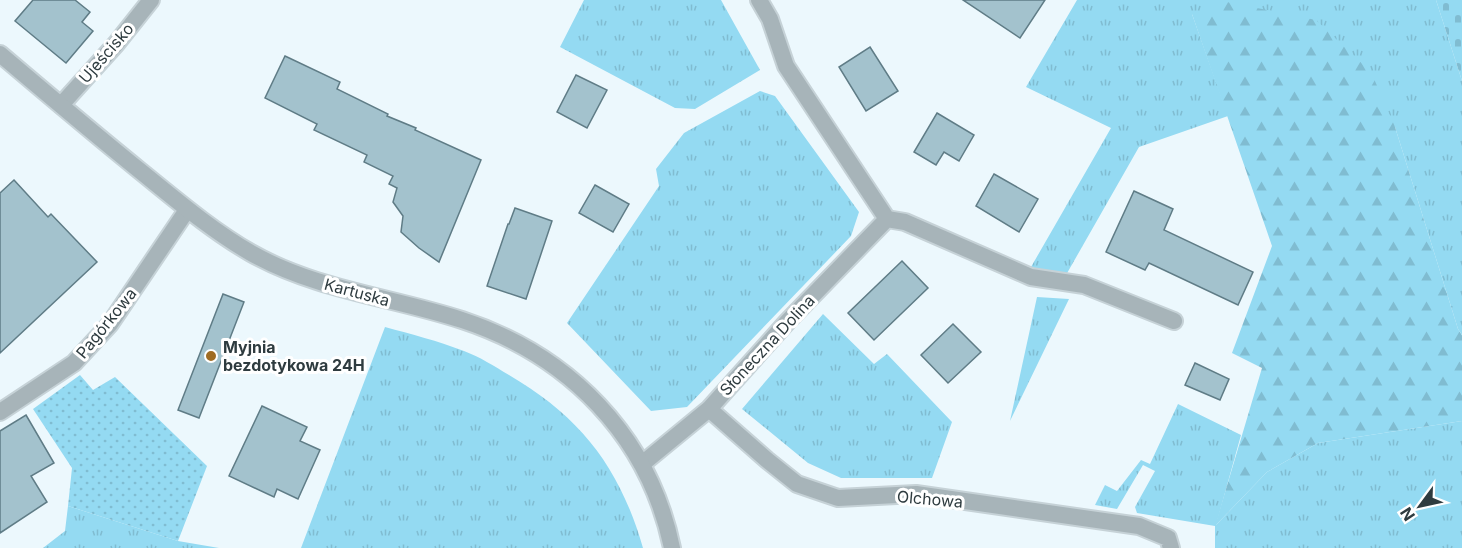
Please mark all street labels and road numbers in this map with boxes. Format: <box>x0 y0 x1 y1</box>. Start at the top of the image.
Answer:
street label: Ujeścisko <box>74 19 138 87</box>
street label: Kartuska <box>322 274 392 310</box>
street label: Pagórkowa <box>72 284 140 362</box>
street label: Słoneczna Dolina <box>715 290 819 400</box>
street label: Olchowa <box>896 486 964 512</box>

